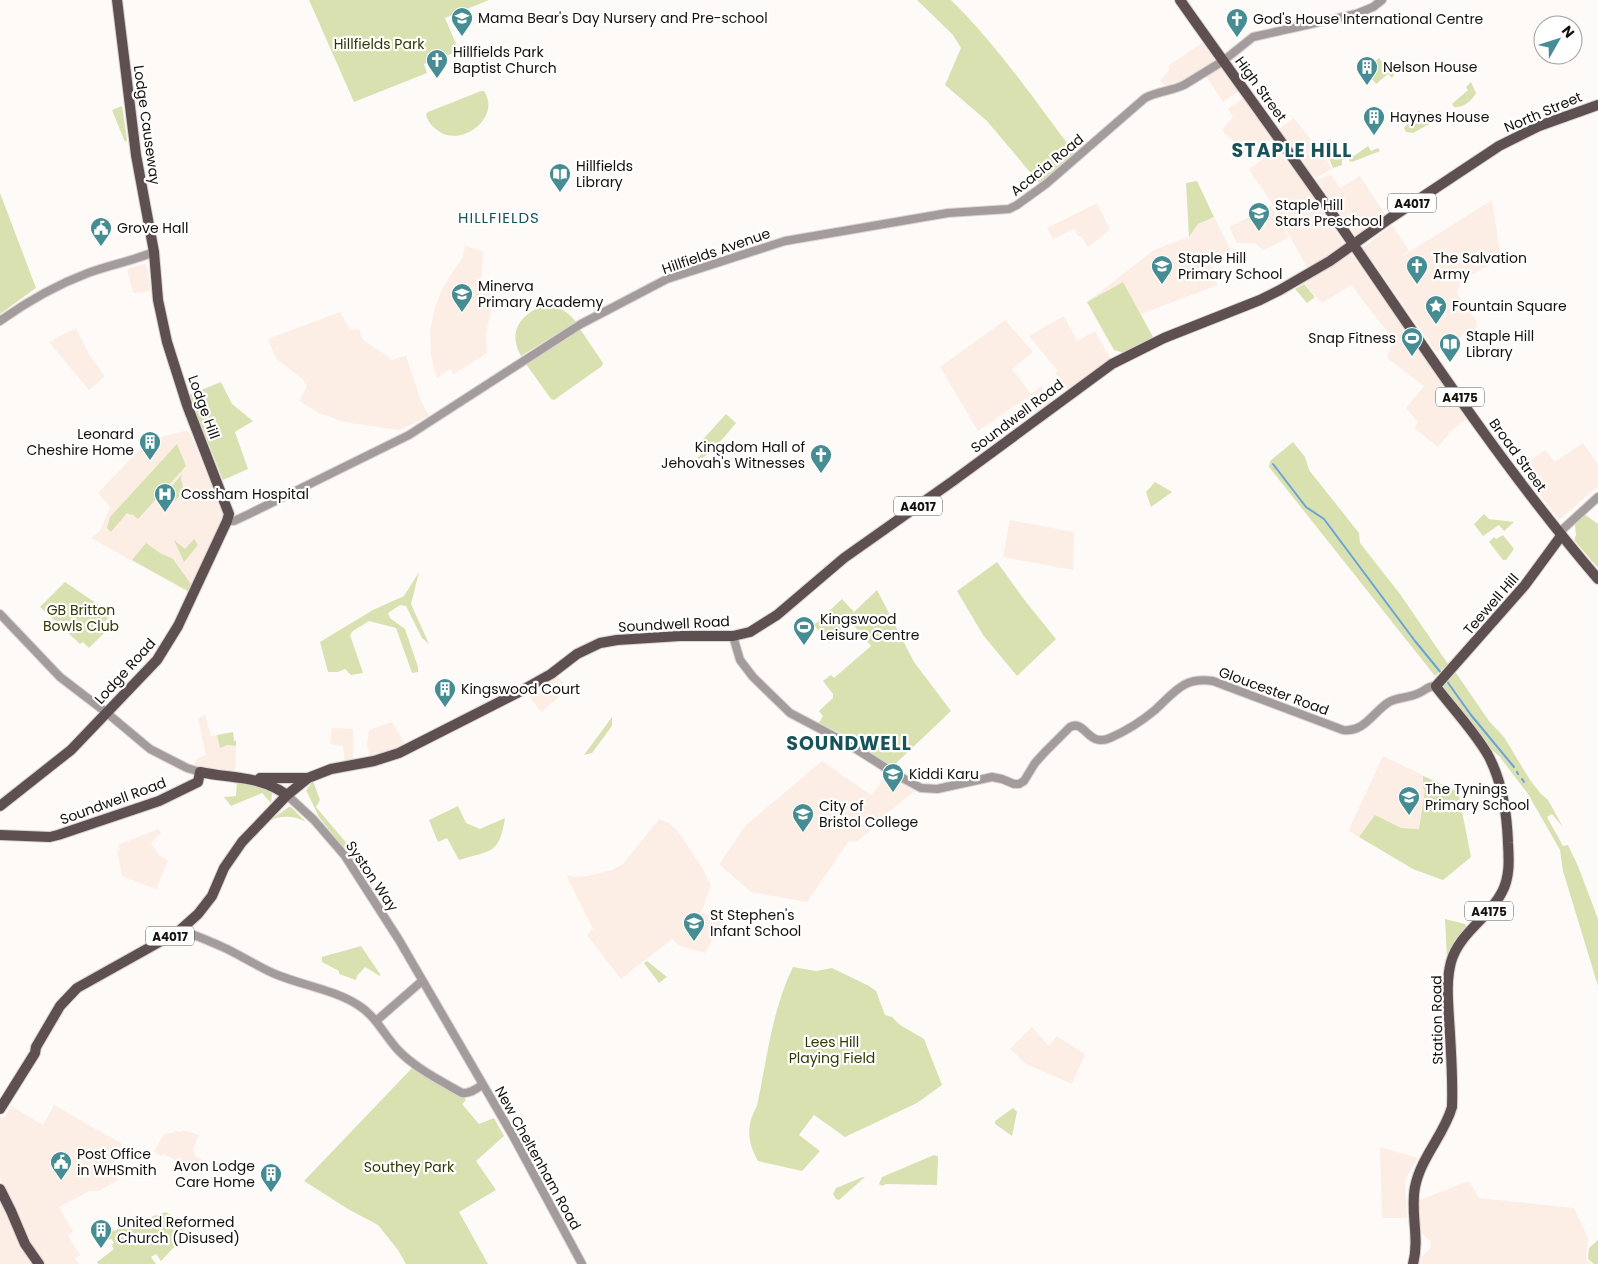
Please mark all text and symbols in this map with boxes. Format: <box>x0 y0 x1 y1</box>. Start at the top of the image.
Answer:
school or university icon: Mama Bear's Day Nursery and Pre-school <box>450 6 474 37</box>
church icon: God's House International Centre <box>1225 7 1249 38</box>
place label: Mama Bear's Day Nursery and Pre-school <box>478 8 768 28</box>
place label: God's House International Centre <box>1253 9 1484 29</box>
north arrow <box>1533 15 1583 65</box>
text: N <box>1557 21 1579 42</box>
park label: Hillfields Park <box>334 34 425 54</box>
place label: Hillfields Park Baptist Church <box>453 42 557 78</box>
church icon: Hillfields Park Baptist Church <box>425 48 449 79</box>
street label: High Street <box>1230 52 1292 126</box>
building icon: Nelson House <box>1355 55 1379 86</box>
place label: Nelson House <box>1383 57 1478 77</box>
street label: Lodge Causeway <box>129 64 165 186</box>
street label: North Street <box>1501 87 1585 137</box>
building icon: Haynes House <box>1362 105 1386 136</box>
place label: Haynes House <box>1390 107 1490 127</box>
street label: Acacia Road <box>1006 129 1088 201</box>
district label: STAPLE HILL <box>1232 137 1352 164</box>
place label: Hillfields Library <box>576 156 633 192</box>
library icon: Hillfields Library <box>548 162 572 193</box>
road number: A4017 <box>1388 194 1436 212</box>
place label: Staple Hill Stars Preschool <box>1275 195 1382 231</box>
school or university icon: Staple Hill Stars Preschool <box>1247 201 1271 232</box>
district label: HILLFIELDS <box>458 207 540 228</box>
public building icon: Grove Hall <box>89 216 113 247</box>
place label: Grove Hall <box>117 218 188 238</box>
street label: Hillfields Avenue <box>659 223 773 279</box>
place label: Staple Hill Primary School <box>1178 248 1283 284</box>
place label: The Salvation Army <box>1433 248 1527 284</box>
school or university icon: Staple Hill Primary School <box>1150 254 1174 285</box>
church icon: The Salvation Army <box>1405 254 1429 285</box>
place label: Minerva Primary Academy <box>478 276 603 312</box>
school or university icon: Minerva Primary Academy <box>450 282 474 313</box>
place icon: Fountain Square <box>1424 294 1448 325</box>
place label: Fountain Square <box>1452 296 1567 316</box>
sports icon: Snap Fitness <box>1400 326 1424 357</box>
place label: Staple Hill Library <box>1466 326 1534 362</box>
place label: Snap Fitness <box>1308 328 1396 348</box>
library icon: Staple Hill Library <box>1438 332 1462 363</box>
street label: Lodge Hill <box>183 372 225 442</box>
street label: Soundwell Road <box>966 374 1068 458</box>
road number: A4175 <box>1436 388 1484 407</box>
street label: Broad Street <box>1485 414 1551 496</box>
place label: Leonard Cheshire Home <box>26 424 134 460</box>
building icon: Leonard Cheshire Home <box>138 430 162 461</box>
place label: Kingdom Hall of Jehovah's Witnesses <box>661 437 805 473</box>
church icon: Kingdom Hall of Jehovah's Witnesses <box>809 443 833 474</box>
hospital icon: Cossham Hospital <box>153 482 177 513</box>
place label: Cossham Hospital <box>181 484 309 504</box>
road number: A4017 <box>894 496 942 516</box>
street label: Teewell Hill <box>1459 569 1523 639</box>
park label: GB Britton Bowls Club <box>43 600 119 636</box>
place label: Kingswood Leisure Centre <box>820 609 920 645</box>
street label: Soundwell Road <box>618 611 730 637</box>
sports icon: Kingswood Leisure Centre <box>792 615 816 646</box>
street label: Lodge Road <box>90 634 160 708</box>
street label: Gloucester Road <box>1216 662 1332 720</box>
building icon: Kingswood Court <box>433 677 457 708</box>
place label: Kingswood Court <box>461 679 580 699</box>
district label: SOUNDWELL <box>786 730 912 757</box>
school or university icon: Kiddi Karu <box>881 762 905 793</box>
place label: Kiddi Karu <box>909 764 979 784</box>
street label: Soundwell Road <box>57 772 169 830</box>
place label: The Tynings Primary School <box>1425 779 1530 815</box>
school or university icon: The Tynings Primary School <box>1397 785 1421 816</box>
place label: City of Bristol College <box>819 796 919 832</box>
school or university icon: City of Bristol College <box>791 802 815 833</box>
street label: Syston Way <box>341 837 403 915</box>
road number: A4175 <box>1465 901 1513 920</box>
place label: St Stephen's Infant School <box>710 905 801 941</box>
school or university icon: St Stephen's Infant School <box>682 911 706 942</box>
road number: A4017 <box>146 926 194 946</box>
street label: Station Road <box>1426 975 1448 1065</box>
park label: Lees Hill Playing Field <box>789 1032 875 1068</box>
street label: New Cheltenham Road <box>490 1083 586 1233</box>
place label: Post Office in WHSmith <box>77 1144 157 1180</box>
public building icon: Post Office in WHSmith <box>49 1150 73 1181</box>
place label: Avon Lodge Care Home <box>173 1156 255 1192</box>
park label: Southey Park <box>364 1157 455 1177</box>
building icon: Avon Lodge Care Home <box>259 1162 283 1193</box>
place label: United Reformed Church (Disused) <box>117 1212 240 1248</box>
building icon: United Reformed Church (Disused) <box>89 1218 113 1249</box>

